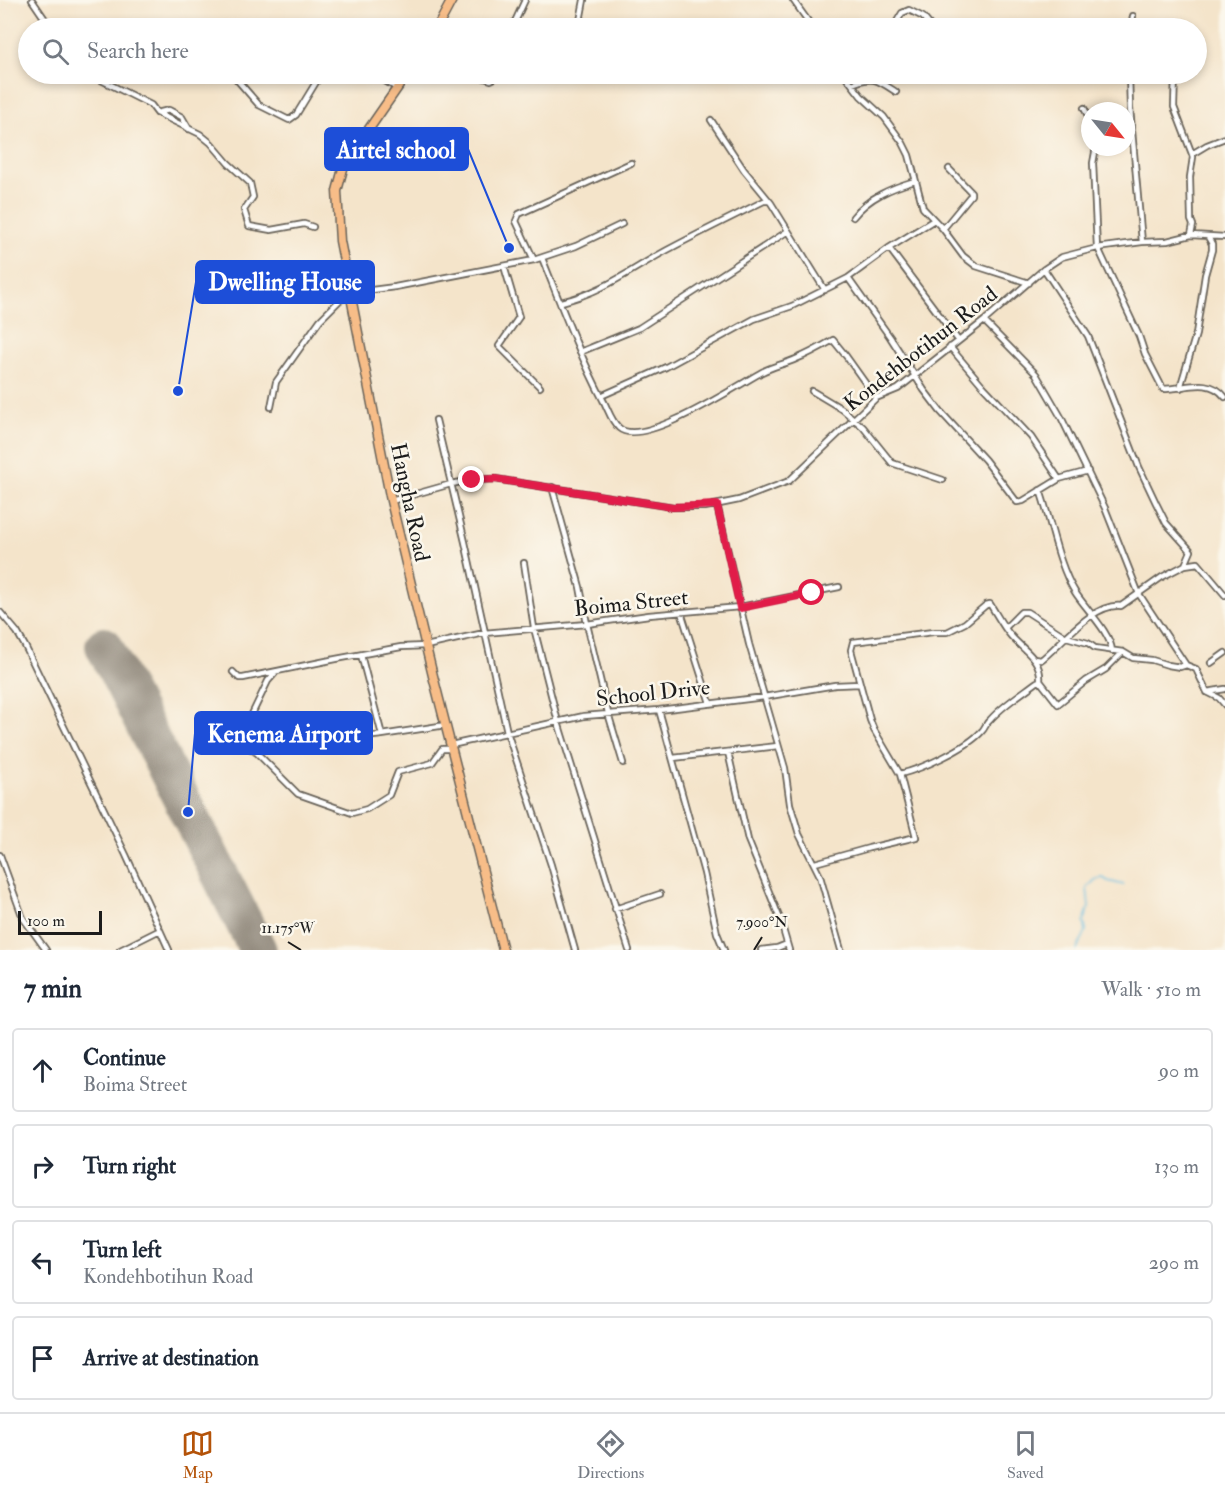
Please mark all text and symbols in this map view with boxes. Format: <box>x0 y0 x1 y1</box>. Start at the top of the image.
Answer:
search box <box>18 18 1207 84</box>
icon: search <box>39 35 72 68</box>
text: Search here <box>87 37 189 65</box>
north arrow <box>1081 102 1135 156</box>
callout: Airtel school <box>325 128 468 170</box>
text: Airtel school <box>335 135 456 166</box>
callout: Dwelling House <box>196 261 374 303</box>
text: Dwelling House <box>208 267 362 298</box>
street label: Kondehbotihun Road <box>838 280 1003 418</box>
street label: Hangha Road <box>384 440 436 564</box>
route end <box>458 466 484 492</box>
route start <box>798 579 824 605</box>
street label: Boima Street <box>573 583 690 623</box>
street label: School Drive <box>595 673 711 713</box>
callout: Kenema Airport <box>195 712 372 754</box>
text: Kenema Airport <box>207 719 361 750</box>
scale bar <box>18 908 102 936</box>
text: 100 m <box>27 911 65 931</box>
text: 7.900°N <box>736 913 788 932</box>
text: 11.175°W <box>261 919 315 938</box>
text: 7 min <box>24 973 82 1005</box>
text: Walk · 510 m <box>1101 977 1201 1002</box>
text: Continue <box>83 1044 166 1072</box>
icon: ahead <box>26 1054 59 1087</box>
text: 90 m <box>1159 1058 1199 1083</box>
text: Boima Street <box>83 1072 187 1097</box>
icon: right <box>26 1150 59 1183</box>
text: Turn right <box>83 1152 176 1180</box>
text: 130 m <box>1154 1154 1199 1179</box>
text: Turn left <box>83 1236 162 1264</box>
icon: left <box>26 1246 59 1279</box>
text: 290 m <box>1149 1250 1199 1275</box>
text: Kondehbotihun Road <box>83 1264 253 1289</box>
icon: arrive <box>26 1342 59 1375</box>
text: Arrive at destination <box>83 1344 259 1372</box>
tab: Map <box>181 1427 214 1483</box>
tab: Directions <box>577 1427 644 1483</box>
tab: Saved <box>1007 1427 1044 1483</box>

